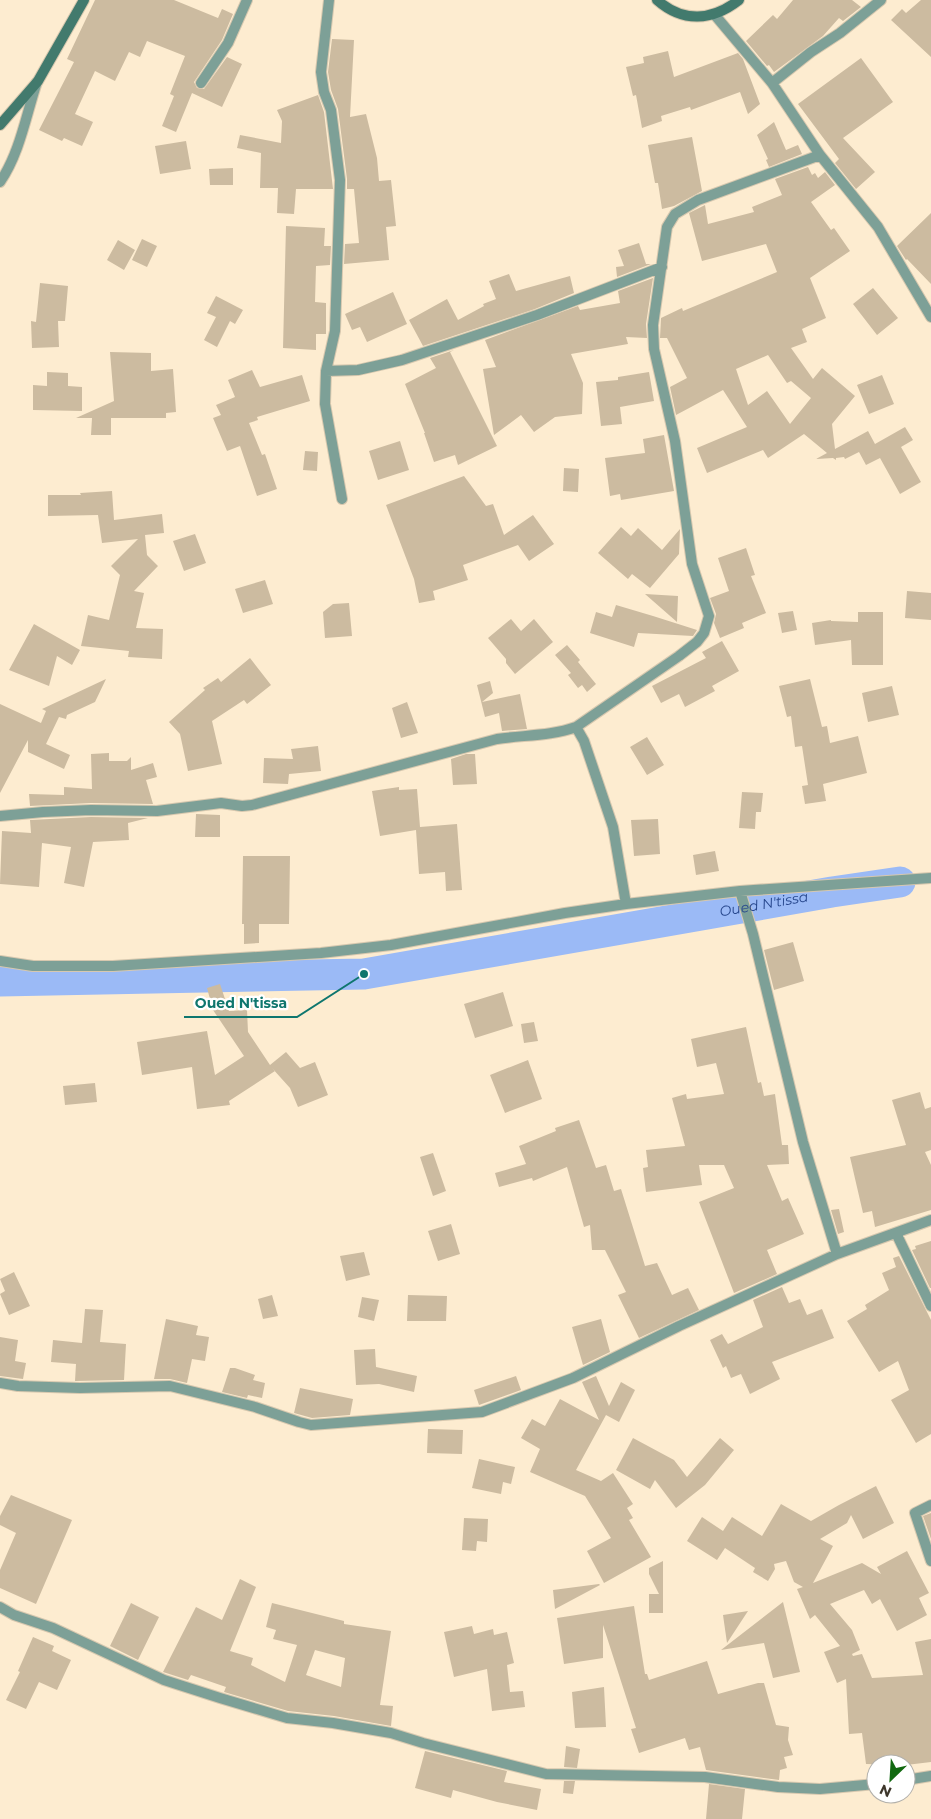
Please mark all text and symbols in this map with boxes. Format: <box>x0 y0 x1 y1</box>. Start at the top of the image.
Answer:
water label: Oued N'tissa <box>718 887 810 921</box>
callout: Oued N'tissa <box>184 988 297 1017</box>
text: Oued N'tissa <box>195 994 287 1012</box>
north arrow <box>866 1754 916 1804</box>
text: N <box>877 1780 894 1801</box>

